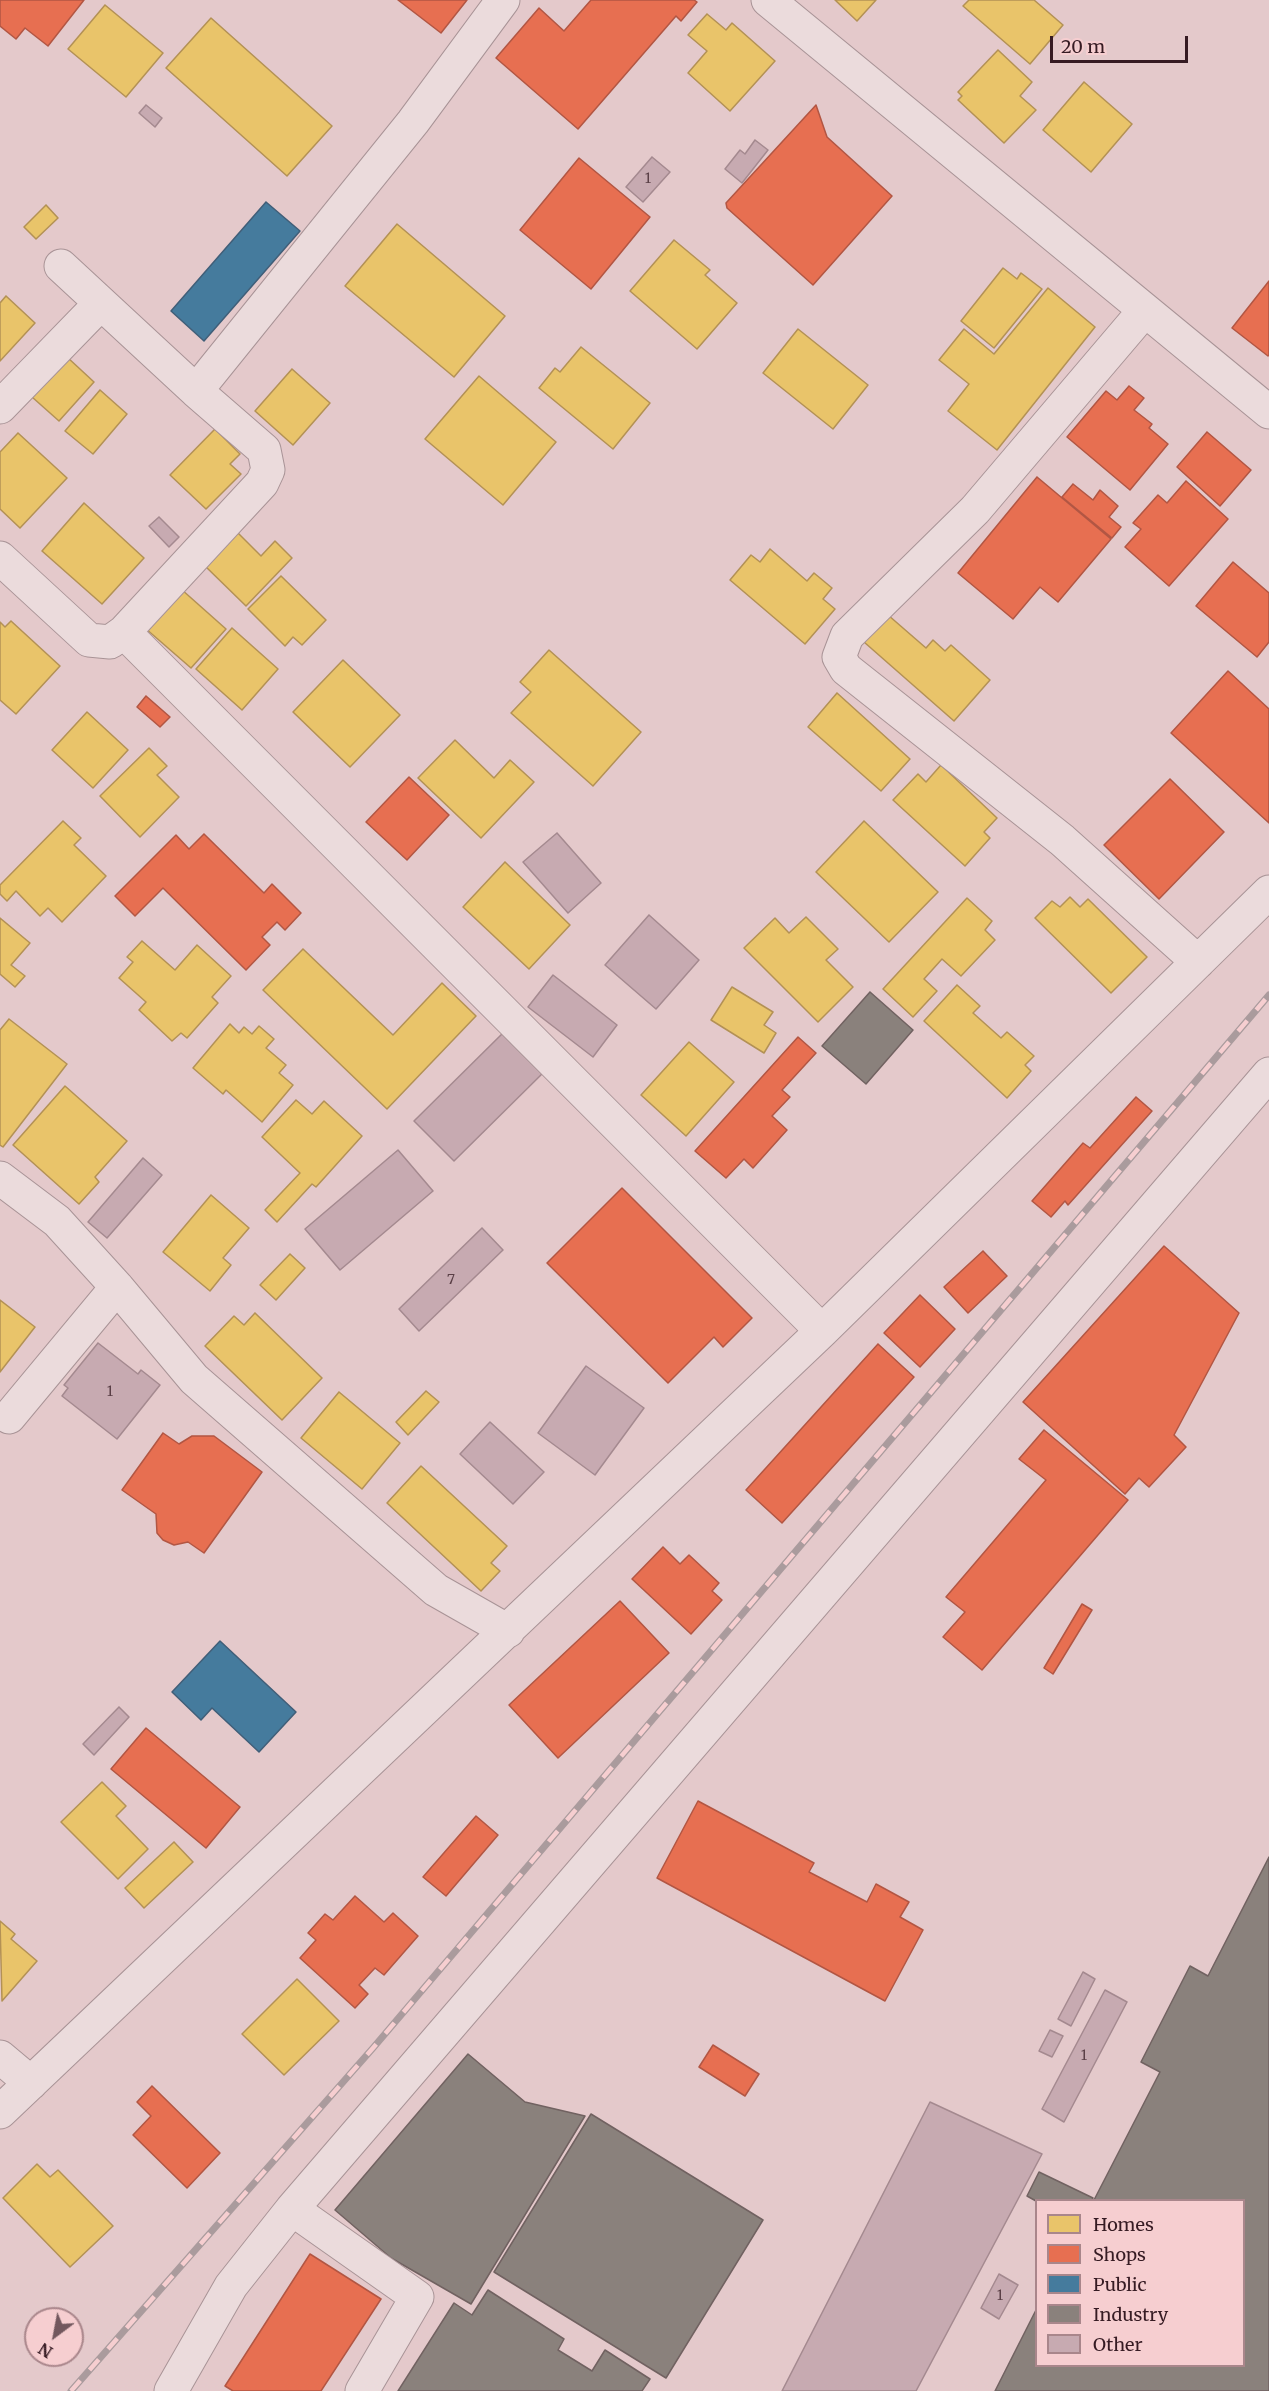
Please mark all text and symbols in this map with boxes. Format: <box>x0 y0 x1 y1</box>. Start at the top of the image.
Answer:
scale bar <box>1053 24 1191 62</box>
text: 20 m <box>1061 35 1105 58</box>
house number: 1 <box>645 171 651 187</box>
house number: 7 <box>447 1272 455 1288</box>
house number: 1 <box>107 1384 113 1400</box>
house number: 1 <box>1081 2048 1087 2064</box>
legend <box>1035 2199 1245 2367</box>
text: Homes <box>1093 2213 1154 2236</box>
text: Shops <box>1093 2243 1146 2266</box>
text: Public <box>1093 2273 1147 2296</box>
house number: 1 <box>997 2288 1003 2304</box>
text: Industry <box>1093 2303 1168 2326</box>
north arrow <box>24 2307 84 2367</box>
text: Other <box>1093 2333 1143 2356</box>
text: N <box>35 2339 56 2362</box>

